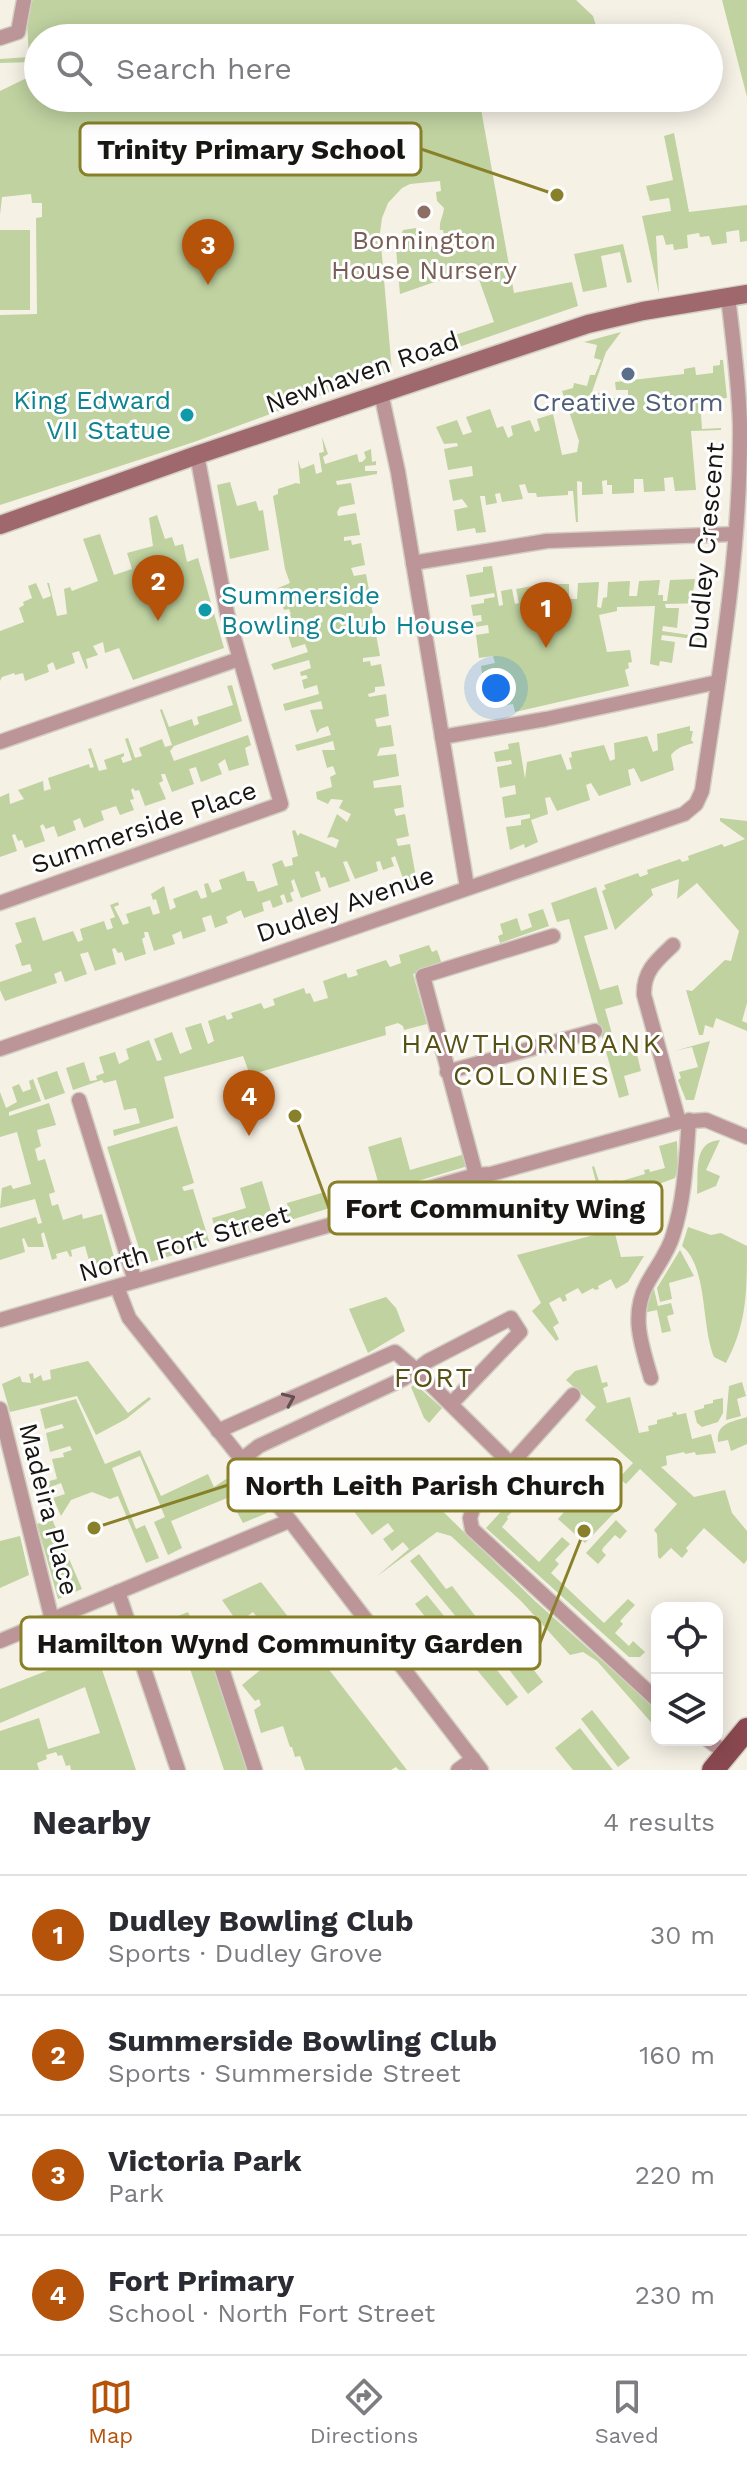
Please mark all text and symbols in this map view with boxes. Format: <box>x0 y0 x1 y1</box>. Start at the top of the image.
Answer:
search box <box>24 24 723 112</box>
icon: search <box>52 46 96 90</box>
text: Search here <box>116 51 292 86</box>
callout: Trinity Primary School <box>80 123 421 175</box>
text: Trinity Primary School <box>97 133 406 166</box>
marker: Bonnington House Nursery <box>415 203 433 221</box>
pin: 3 <box>182 219 234 285</box>
place label: Bonnington House Nursery <box>331 225 517 285</box>
street label: Newhaven Road <box>261 325 463 419</box>
marker: Creative Storm <box>619 365 637 383</box>
place label: King Edward VII Statue <box>13 385 171 445</box>
place label: Creative Storm <box>533 387 723 417</box>
marker: King Edward VII Statue <box>178 406 196 424</box>
street label: Dudley Crescent <box>682 441 730 651</box>
pin: 2 <box>132 555 184 621</box>
place label: Summerside Bowling Club House <box>221 580 475 640</box>
pin: 1 <box>520 582 572 648</box>
marker: Summerside Bowling Club House <box>196 601 214 619</box>
your location <box>476 668 516 708</box>
street label: Summerside Place <box>28 774 260 880</box>
street label: Dudley Avenue <box>252 860 438 948</box>
district label: HAWTHORNBANK COLONIES <box>401 1027 663 1092</box>
pin: 4 <box>223 1070 275 1136</box>
callout: Fort Community Wing <box>329 1182 662 1234</box>
text: Fort Community Wing <box>345 1192 645 1225</box>
street label: North Fort Street <box>75 1199 293 1287</box>
district label: FORT <box>394 1361 474 1394</box>
one-way arrow <box>281 1393 295 1409</box>
street label: Madeira Place <box>13 1420 85 1598</box>
callout: North Leith Parish Church <box>228 1459 621 1511</box>
text: North Leith Parish Church <box>245 1469 605 1502</box>
map controls <box>651 1602 723 1746</box>
button: locate <box>651 1602 723 1674</box>
callout: Hamilton Wynd Community Garden <box>21 1617 540 1669</box>
text: Hamilton Wynd Community Garden <box>37 1627 523 1660</box>
button: layers <box>651 1674 723 1746</box>
text: Nearby <box>32 1802 151 1842</box>
text: 4 results <box>603 1807 715 1837</box>
text: Dudley Bowling Club <box>108 1903 414 1938</box>
text: 1 <box>52 1920 64 1950</box>
text: 30 m <box>650 1920 715 1950</box>
text: Sports · Dudley Grove <box>108 1938 383 1968</box>
text: Summerside Bowling Club <box>108 2023 497 2058</box>
text: 2 <box>50 2040 66 2070</box>
text: 160 m <box>639 2040 715 2070</box>
text: Sports · Summerside Street <box>108 2058 461 2088</box>
text: Victoria Park <box>108 2143 302 2178</box>
text: 3 <box>50 2160 66 2190</box>
text: 220 m <box>635 2160 715 2190</box>
text: Park <box>108 2178 164 2208</box>
text: Fort Primary <box>108 2263 294 2298</box>
text: 4 <box>50 2280 66 2310</box>
text: 230 m <box>635 2280 715 2310</box>
text: School · North Fort Street <box>108 2298 435 2328</box>
tab: Map <box>88 2375 133 2448</box>
tab: Directions <box>310 2375 418 2448</box>
tab: Saved <box>595 2375 659 2448</box>

